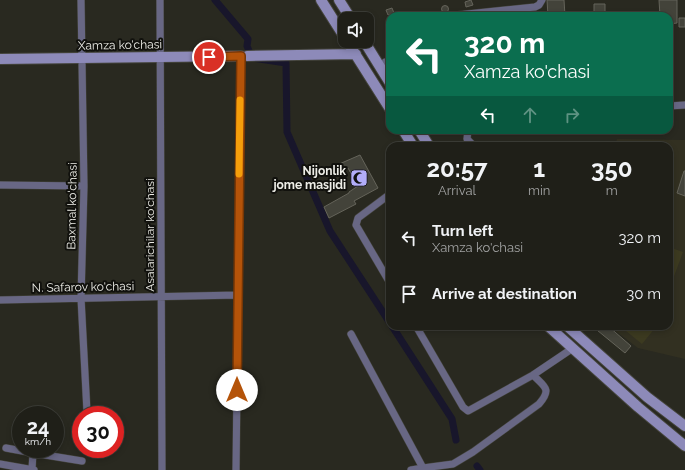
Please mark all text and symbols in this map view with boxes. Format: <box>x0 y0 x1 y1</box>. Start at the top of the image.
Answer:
map controls <box>338 12 374 48</box>
button: sound <box>338 12 374 48</box>
text: 320 m <box>464 27 545 60</box>
icon: left <box>398 28 450 80</box>
street label: Xamza ko'chasi <box>78 37 162 53</box>
pin <box>192 40 226 74</box>
icon: arrive <box>198 46 220 68</box>
text: Xamza ko'chasi <box>464 61 590 82</box>
icon: left <box>477 104 499 126</box>
icon: ahead <box>519 104 541 126</box>
icon: right <box>561 104 583 126</box>
text: 20:57 <box>427 154 488 183</box>
text: 1 <box>533 154 545 183</box>
text: 350 <box>591 154 632 183</box>
street label: Baxmal ko'chasi <box>64 162 80 250</box>
place label: Nijonlik jome masjidi <box>271 164 346 192</box>
mosque icon: Nijonlik jome masjidi <box>349 168 369 188</box>
street label: Asalarichilar ko'chasi <box>143 178 157 292</box>
text: Arrival <box>438 183 476 198</box>
text: min <box>528 183 550 198</box>
text: m <box>606 183 618 198</box>
text: Turn left <box>432 222 493 240</box>
icon: left <box>398 227 420 249</box>
text: 320 m <box>618 229 661 247</box>
text: Xamza ko'chasi <box>432 240 523 255</box>
street label: N. Safarov ko'chasi <box>32 279 134 295</box>
icon: arrive <box>398 283 420 305</box>
text: Arrive at destination <box>432 285 577 303</box>
text: 30 m <box>626 285 661 303</box>
position arrow <box>216 369 258 411</box>
speed limit sign: 30 <box>72 406 124 458</box>
text: 24 <box>27 415 49 439</box>
text: km/h <box>25 436 51 447</box>

